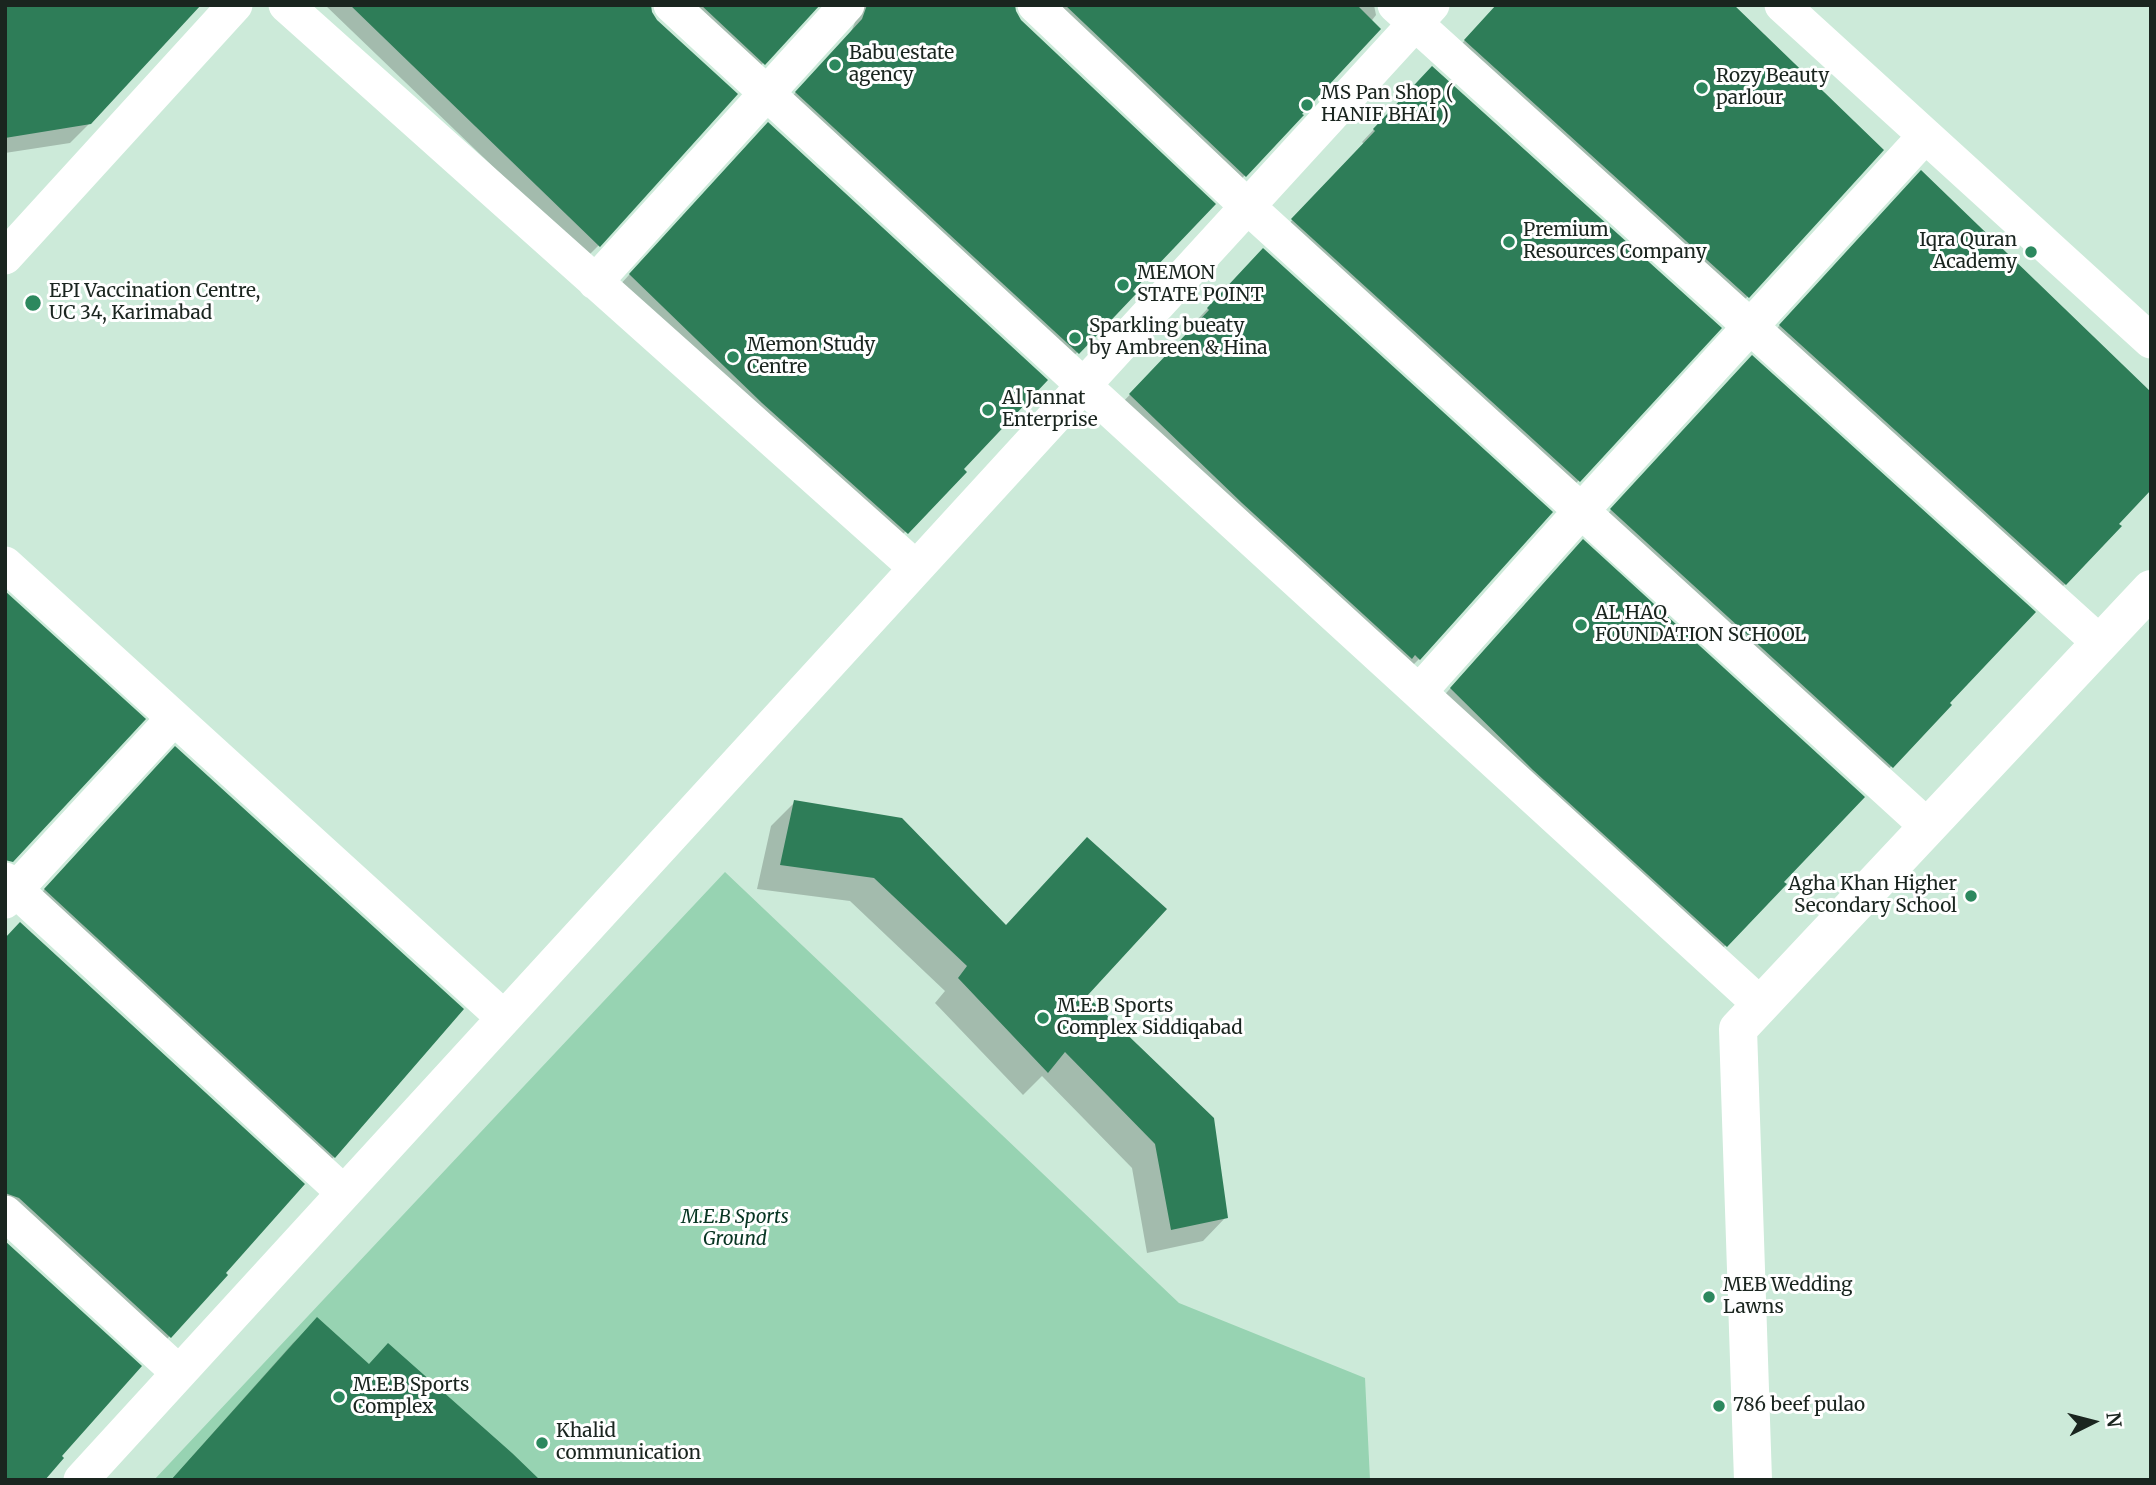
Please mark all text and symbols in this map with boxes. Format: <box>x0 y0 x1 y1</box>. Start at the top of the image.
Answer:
place label: Babu estate agency <box>849 43 954 87</box>
marker: Babu estate agency <box>827 57 843 73</box>
place label: Rozy Beauty parlour <box>1716 66 1829 110</box>
marker: Rozy Beauty parlour <box>1694 80 1710 96</box>
place label: MS Pan Shop ( HANIF BHAI ) <box>1321 83 1454 127</box>
marker: MS Pan Shop ( HANIF BHAI ) <box>1299 97 1315 113</box>
place label: Premium Resources Company <box>1523 220 1707 264</box>
place label: Iqra Quran Academy <box>1919 230 2017 274</box>
marker: Premium Resources Company <box>1501 234 1517 250</box>
marker: Iqra Quran Academy <box>2023 244 2039 260</box>
place label: MEMON STATE POINT <box>1137 263 1264 307</box>
marker: MEMON STATE POINT <box>1115 277 1131 293</box>
place label: EPI Vaccination Centre, UC 34, Karimabad <box>49 281 260 325</box>
marker: EPI Vaccination Centre, UC 34, Karimabad <box>23 293 43 313</box>
place label: Sparkling bueaty by Ambreen & Hina <box>1089 316 1268 360</box>
marker: Sparkling bueaty by Ambreen & Hina <box>1067 330 1083 346</box>
place label: Memon Study Centre <box>747 335 875 379</box>
marker: Memon Study Centre <box>725 349 741 365</box>
place label: Al Jannat Enterprise <box>1002 388 1098 432</box>
marker: Al Jannat Enterprise <box>980 402 996 418</box>
place label: AL HAQ FOUNDATION SCHOOL <box>1595 603 1806 647</box>
marker: AL HAQ FOUNDATION SCHOOL <box>1573 617 1589 633</box>
place label: Agha Khan Higher Secondary School <box>1788 874 1957 918</box>
marker: Agha Khan Higher Secondary School <box>1963 888 1979 904</box>
place label: M.E.B Sports Complex Siddiqabad <box>1057 996 1243 1040</box>
marker: M.E.B Sports Complex Siddiqabad <box>1035 1010 1051 1026</box>
park label: M.E.B Sports Ground <box>681 1207 789 1251</box>
place label: MEB Wedding Lawns <box>1723 1275 1853 1319</box>
marker: MEB Wedding Lawns <box>1701 1289 1717 1305</box>
place label: M.E.B Sports Complex <box>353 1375 469 1419</box>
north arrow <box>2058 1387 2128 1457</box>
marker: M.E.B Sports Complex <box>331 1389 347 1405</box>
place label: 786 beef pulao <box>1733 1395 1865 1417</box>
marker: 786 beef pulao <box>1711 1398 1727 1414</box>
text: N <box>2101 1411 2127 1429</box>
place label: Khalid communication <box>556 1421 701 1465</box>
marker: Khalid communication <box>534 1435 550 1451</box>

